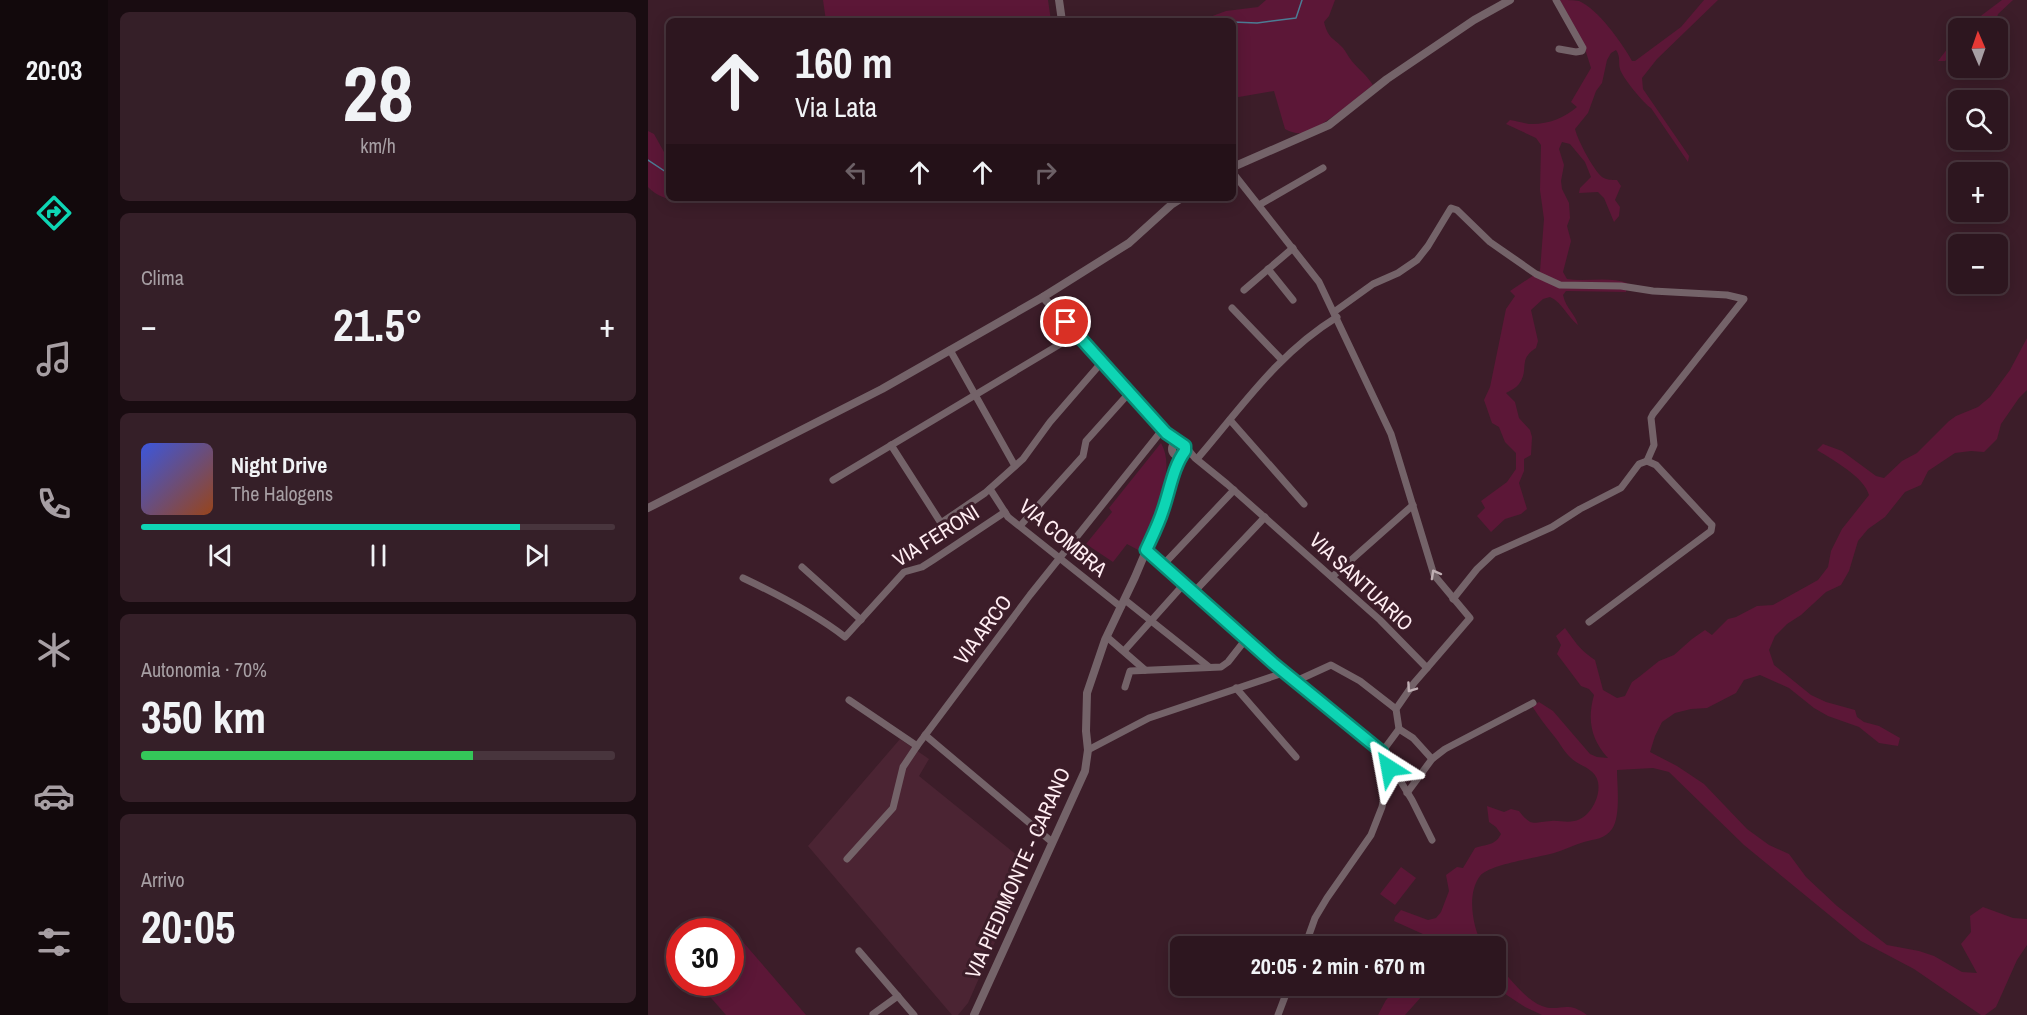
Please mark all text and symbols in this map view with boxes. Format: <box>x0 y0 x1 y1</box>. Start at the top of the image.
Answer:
north arrow <box>1948 18 2008 78</box>
map controls <box>1948 18 2008 294</box>
text: 160 m <box>795 35 893 91</box>
text: 28 <box>342 40 414 145</box>
icon: ahead <box>696 42 774 120</box>
text: 20:03 <box>26 52 82 88</box>
text: Via Lata <box>795 89 877 125</box>
button: search <box>1948 90 2008 150</box>
text: km/h <box>360 132 396 159</box>
icon: left <box>840 156 873 189</box>
icon: ahead <box>903 156 936 189</box>
icon: ahead <box>966 156 999 189</box>
icon: right <box>1029 156 1062 189</box>
button: + <box>1948 162 2008 222</box>
icon: directions <box>33 192 75 234</box>
button: − <box>1948 234 2008 294</box>
text: Clima <box>141 264 184 291</box>
text: 21.5° <box>333 294 423 355</box>
pin <box>1040 296 1091 347</box>
text: − <box>141 303 157 347</box>
text: + <box>599 303 615 347</box>
icon: arrive <box>1049 305 1082 338</box>
icon: music <box>33 338 75 380</box>
text: Night Drive <box>231 450 327 480</box>
text: The Halogens <box>231 480 333 507</box>
icon: phone <box>33 483 75 525</box>
street label: VIA COMBRA <box>1013 492 1114 584</box>
street label: VIA FERONI <box>887 498 984 573</box>
street label: VIA SANTUARIO <box>1303 526 1420 637</box>
icon: previous <box>204 539 237 572</box>
icon: pause <box>362 539 395 572</box>
icon: next <box>520 539 553 572</box>
one-way arrow <box>1431 570 1442 580</box>
street label: VIA ARCO <box>947 589 1018 671</box>
icon: climate <box>33 629 75 671</box>
text: Autonomia · 70% <box>141 656 267 683</box>
one-way arrow <box>1407 681 1418 692</box>
text: 350 km <box>141 686 266 747</box>
position arrow <box>1357 736 1421 800</box>
street label: VIA PIEDIMONTE - CARANO <box>958 763 1077 983</box>
icon: car <box>33 775 75 817</box>
text: Arrivo <box>141 866 185 893</box>
text: 20:05 <box>141 896 235 957</box>
speed limit sign: 30 <box>666 918 744 996</box>
icon: filters <box>33 921 75 963</box>
text: 20:05 · 2 min · 670 m <box>1251 951 1425 981</box>

